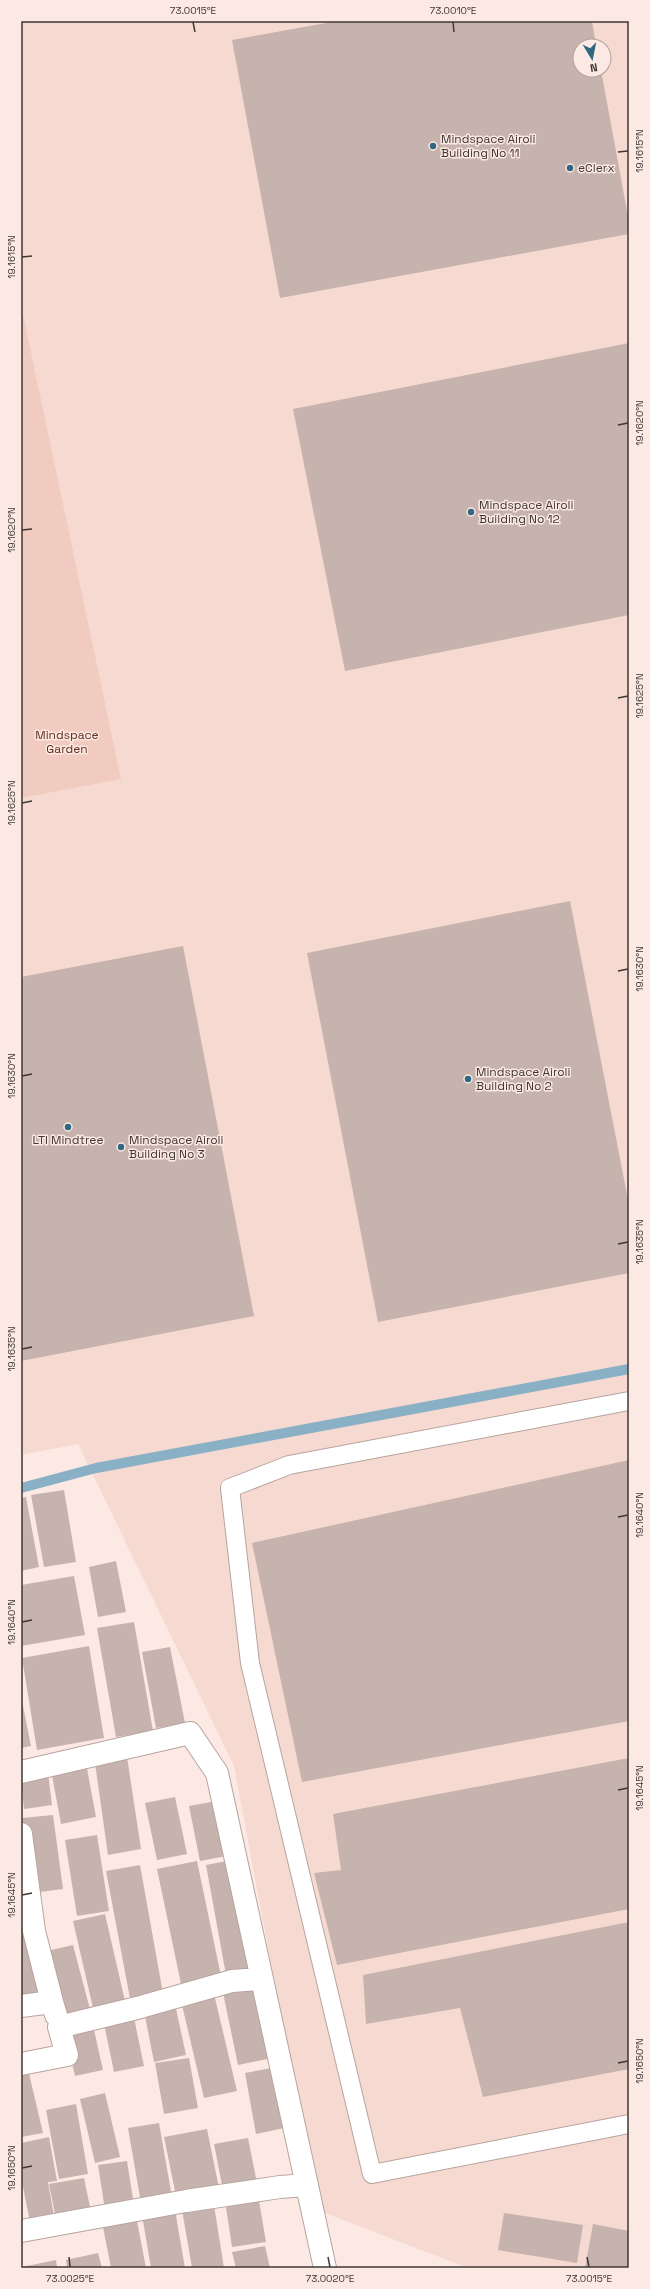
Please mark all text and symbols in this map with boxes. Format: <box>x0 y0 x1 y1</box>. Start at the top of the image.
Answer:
text: 73.0015°E <box>170 4 217 17</box>
text: 73.0010°E <box>430 4 477 17</box>
north arrow <box>572 38 612 78</box>
text: N <box>589 60 599 75</box>
text: 19.1615°N <box>633 129 646 173</box>
place label: Mindspace Airoli Building No 11 <box>441 131 536 161</box>
marker: Mindspace Airoli Building No 11 <box>428 141 438 151</box>
place label: eClerx <box>578 160 615 176</box>
marker: eClerx <box>565 163 575 173</box>
text: 19.1615°N <box>5 235 18 279</box>
text: 19.1620°N <box>633 400 646 446</box>
place label: Mindspace Airoli Building No 12 <box>479 497 574 527</box>
text: 19.1620°N <box>5 507 18 553</box>
marker: Mindspace Airoli Building No 12 <box>466 507 476 517</box>
text: 19.1625°N <box>633 673 646 719</box>
park label: Mindspace Garden <box>35 727 99 757</box>
text: 19.1625°N <box>5 780 18 826</box>
text: 19.1630°N <box>633 946 646 992</box>
text: 19.1630°N <box>5 1053 18 1099</box>
place label: Mindspace Airoli Building No 2 <box>476 1064 571 1094</box>
marker: Mindspace Airoli Building No 2 <box>463 1074 473 1084</box>
marker: LTI Mindtree <box>63 1122 73 1132</box>
place label: LTI Mindtree <box>33 1132 104 1148</box>
place label: Mindspace Airoli Building No 3 <box>129 1132 224 1162</box>
marker: Mindspace Airoli Building No 3 <box>116 1142 126 1152</box>
text: 19.1635°N <box>633 1219 646 1265</box>
text: 19.1635°N <box>5 1326 18 1372</box>
text: 19.1640°N <box>633 1492 646 1538</box>
text: 19.1640°N <box>5 1599 18 1645</box>
text: 19.1645°N <box>633 1765 646 1811</box>
text: 19.1645°N <box>5 1872 18 1918</box>
text: 19.1650°N <box>633 2038 646 2084</box>
text: 19.1650°N <box>5 2145 18 2191</box>
text: 73.0025°E <box>46 2272 95 2285</box>
text: 73.0020°E <box>306 2272 355 2285</box>
text: 73.0015°E <box>566 2272 613 2285</box>

